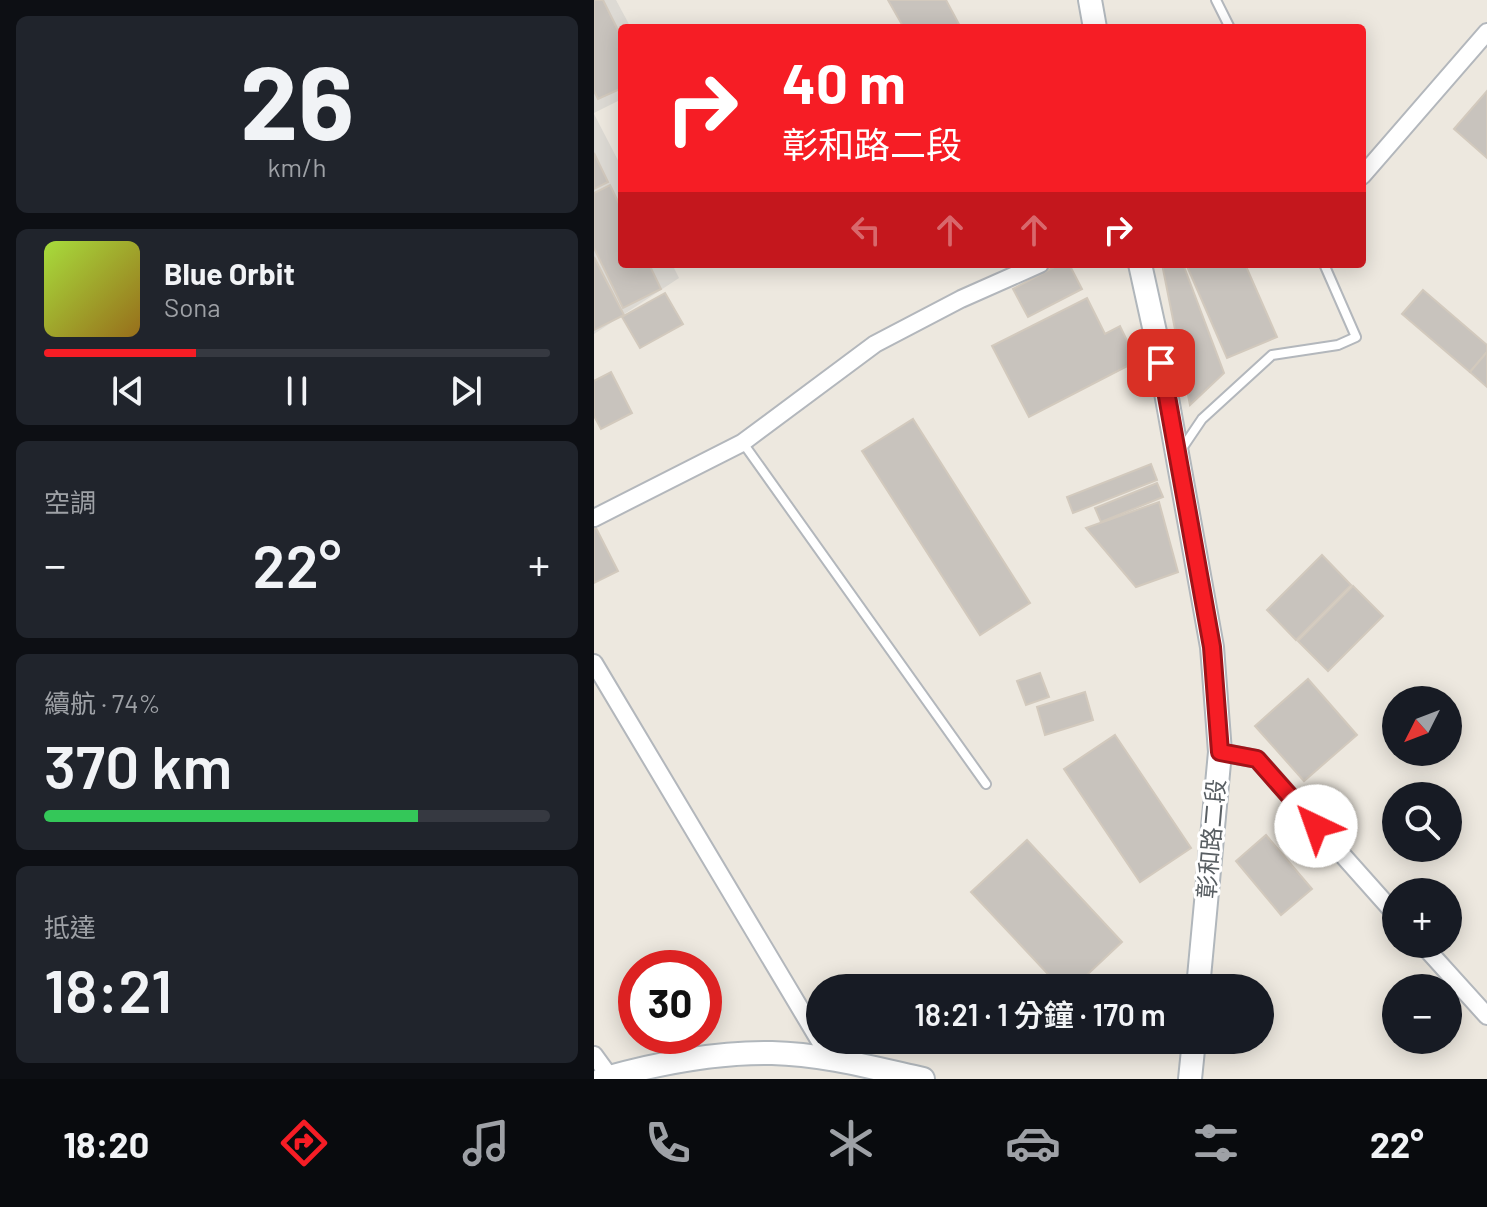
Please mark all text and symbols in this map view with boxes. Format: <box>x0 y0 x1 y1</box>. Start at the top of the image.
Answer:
text: 26 <box>240 36 354 161</box>
text: 40 m <box>782 48 906 115</box>
icon: right <box>650 56 754 160</box>
text: 彰和路二段 <box>782 122 962 165</box>
text: km/h <box>268 151 326 182</box>
icon: left <box>844 208 888 252</box>
icon: ahead <box>928 208 972 252</box>
icon: ahead <box>1012 208 1056 252</box>
icon: right <box>1096 208 1140 252</box>
text: Blue Orbit <box>164 255 295 291</box>
text: Sona <box>164 291 221 322</box>
pin <box>1127 329 1195 397</box>
icon: arrive <box>1139 341 1183 385</box>
icon: previous <box>106 369 150 413</box>
icon: pause <box>275 369 319 413</box>
icon: next <box>444 369 488 413</box>
text: 空調 <box>44 486 96 517</box>
text: 22° <box>253 528 341 600</box>
text: − <box>44 537 66 590</box>
text: + <box>528 537 550 590</box>
north arrow <box>1382 686 1462 766</box>
map controls <box>1382 686 1462 1054</box>
text: 續航 · 74% <box>44 687 161 718</box>
text: 370 km <box>44 729 232 801</box>
street label: 彰和路二段 <box>1191 778 1230 900</box>
button: search <box>1382 782 1462 862</box>
position arrow <box>1274 784 1358 868</box>
button: + <box>1382 878 1462 958</box>
text: 抵達 <box>44 911 96 942</box>
speed limit sign: 30 <box>618 950 722 1054</box>
text: 18:21 <box>44 953 172 1025</box>
button: − <box>1382 974 1462 1054</box>
text: 18:21 · 1 分鐘 · 170 m <box>914 996 1166 1032</box>
icon: directions <box>276 1115 332 1171</box>
icon: music <box>458 1115 514 1171</box>
icon: phone <box>640 1115 696 1171</box>
icon: climate <box>823 1115 879 1171</box>
icon: car <box>1005 1115 1061 1171</box>
icon: filters <box>1188 1115 1244 1171</box>
text: 18:20 <box>63 1122 149 1165</box>
text: 22° <box>1370 1122 1424 1165</box>

